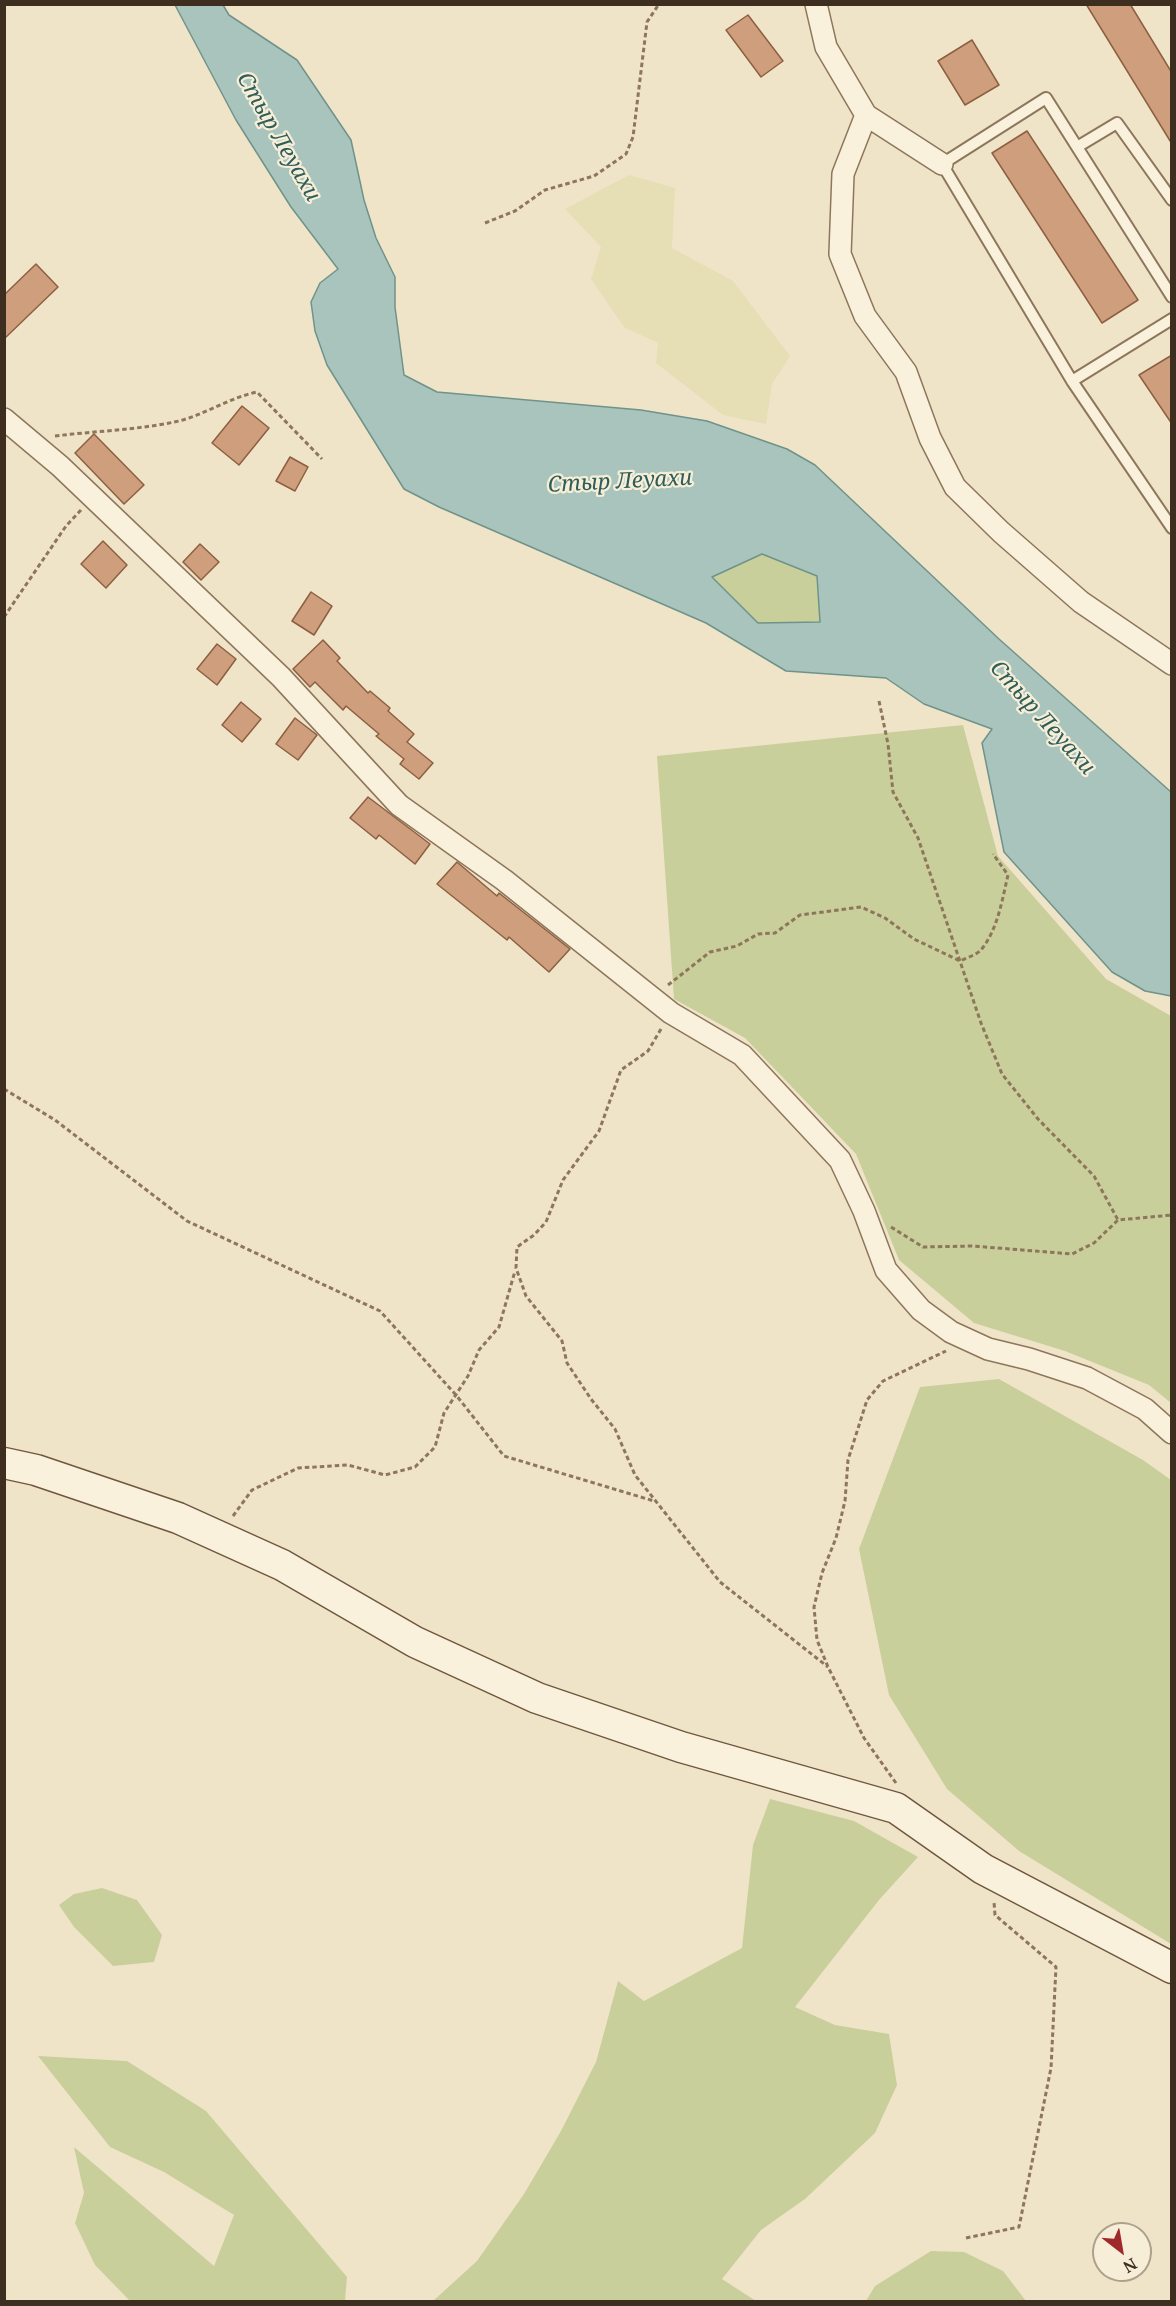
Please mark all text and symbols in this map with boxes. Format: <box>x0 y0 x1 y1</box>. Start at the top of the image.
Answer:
water label: Стыр Леуахи <box>230 68 326 206</box>
water label: Стыр Леуахи <box>547 465 693 499</box>
water label: Стыр Леуахи <box>984 655 1100 781</box>
north arrow <box>1092 2222 1152 2282</box>
text: N <box>1119 2253 1141 2278</box>

